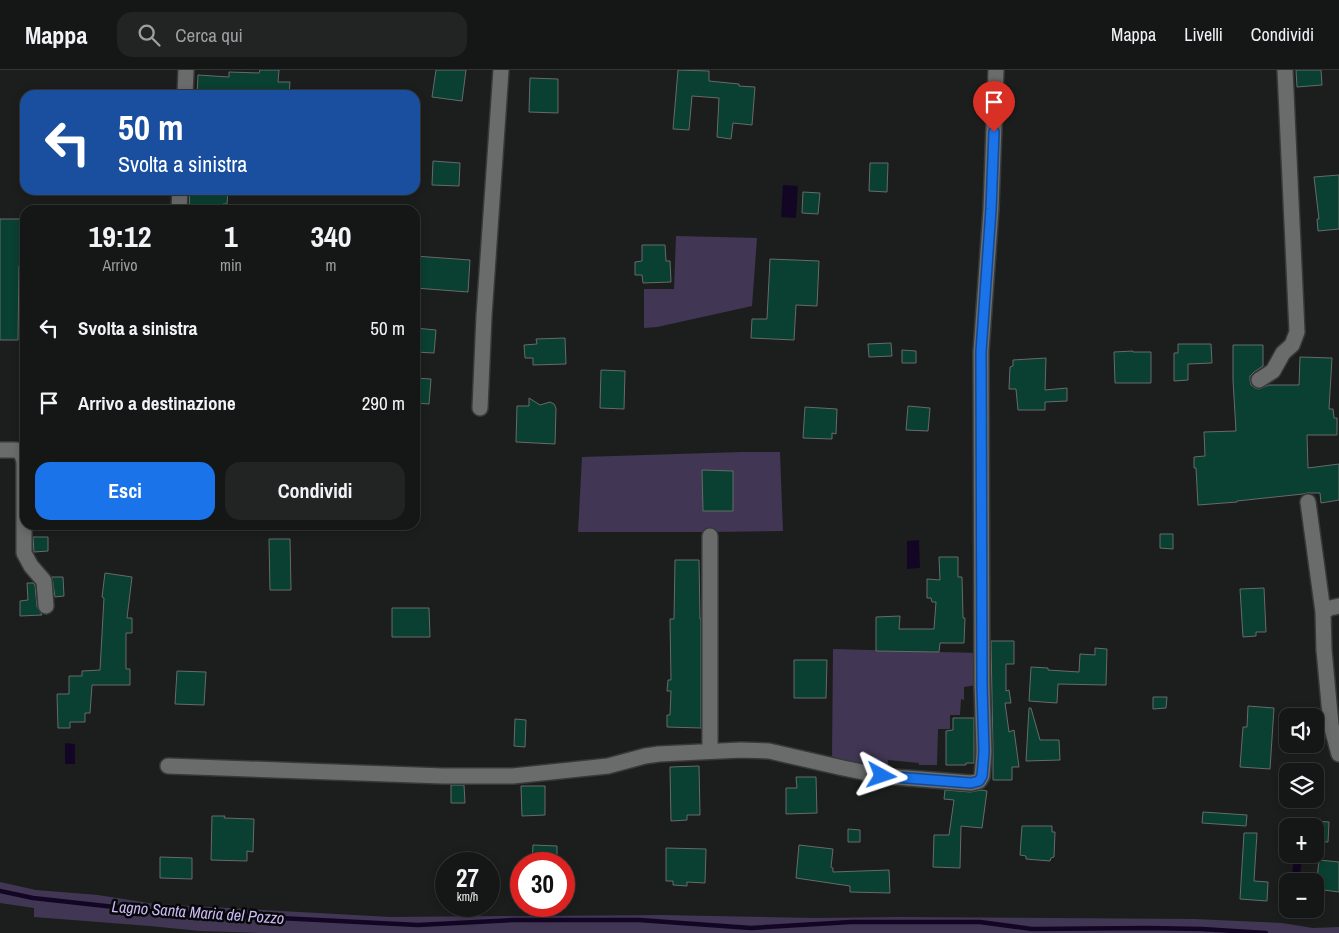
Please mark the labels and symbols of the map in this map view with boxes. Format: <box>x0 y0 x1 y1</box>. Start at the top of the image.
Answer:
pin <box>973 81 1015 132</box>
position arrow <box>855 749 907 801</box>
speed limit sign: 30 <box>510 852 575 917</box>
water label: Lagno Santa Maria del Pozzo <box>111 895 285 929</box>

